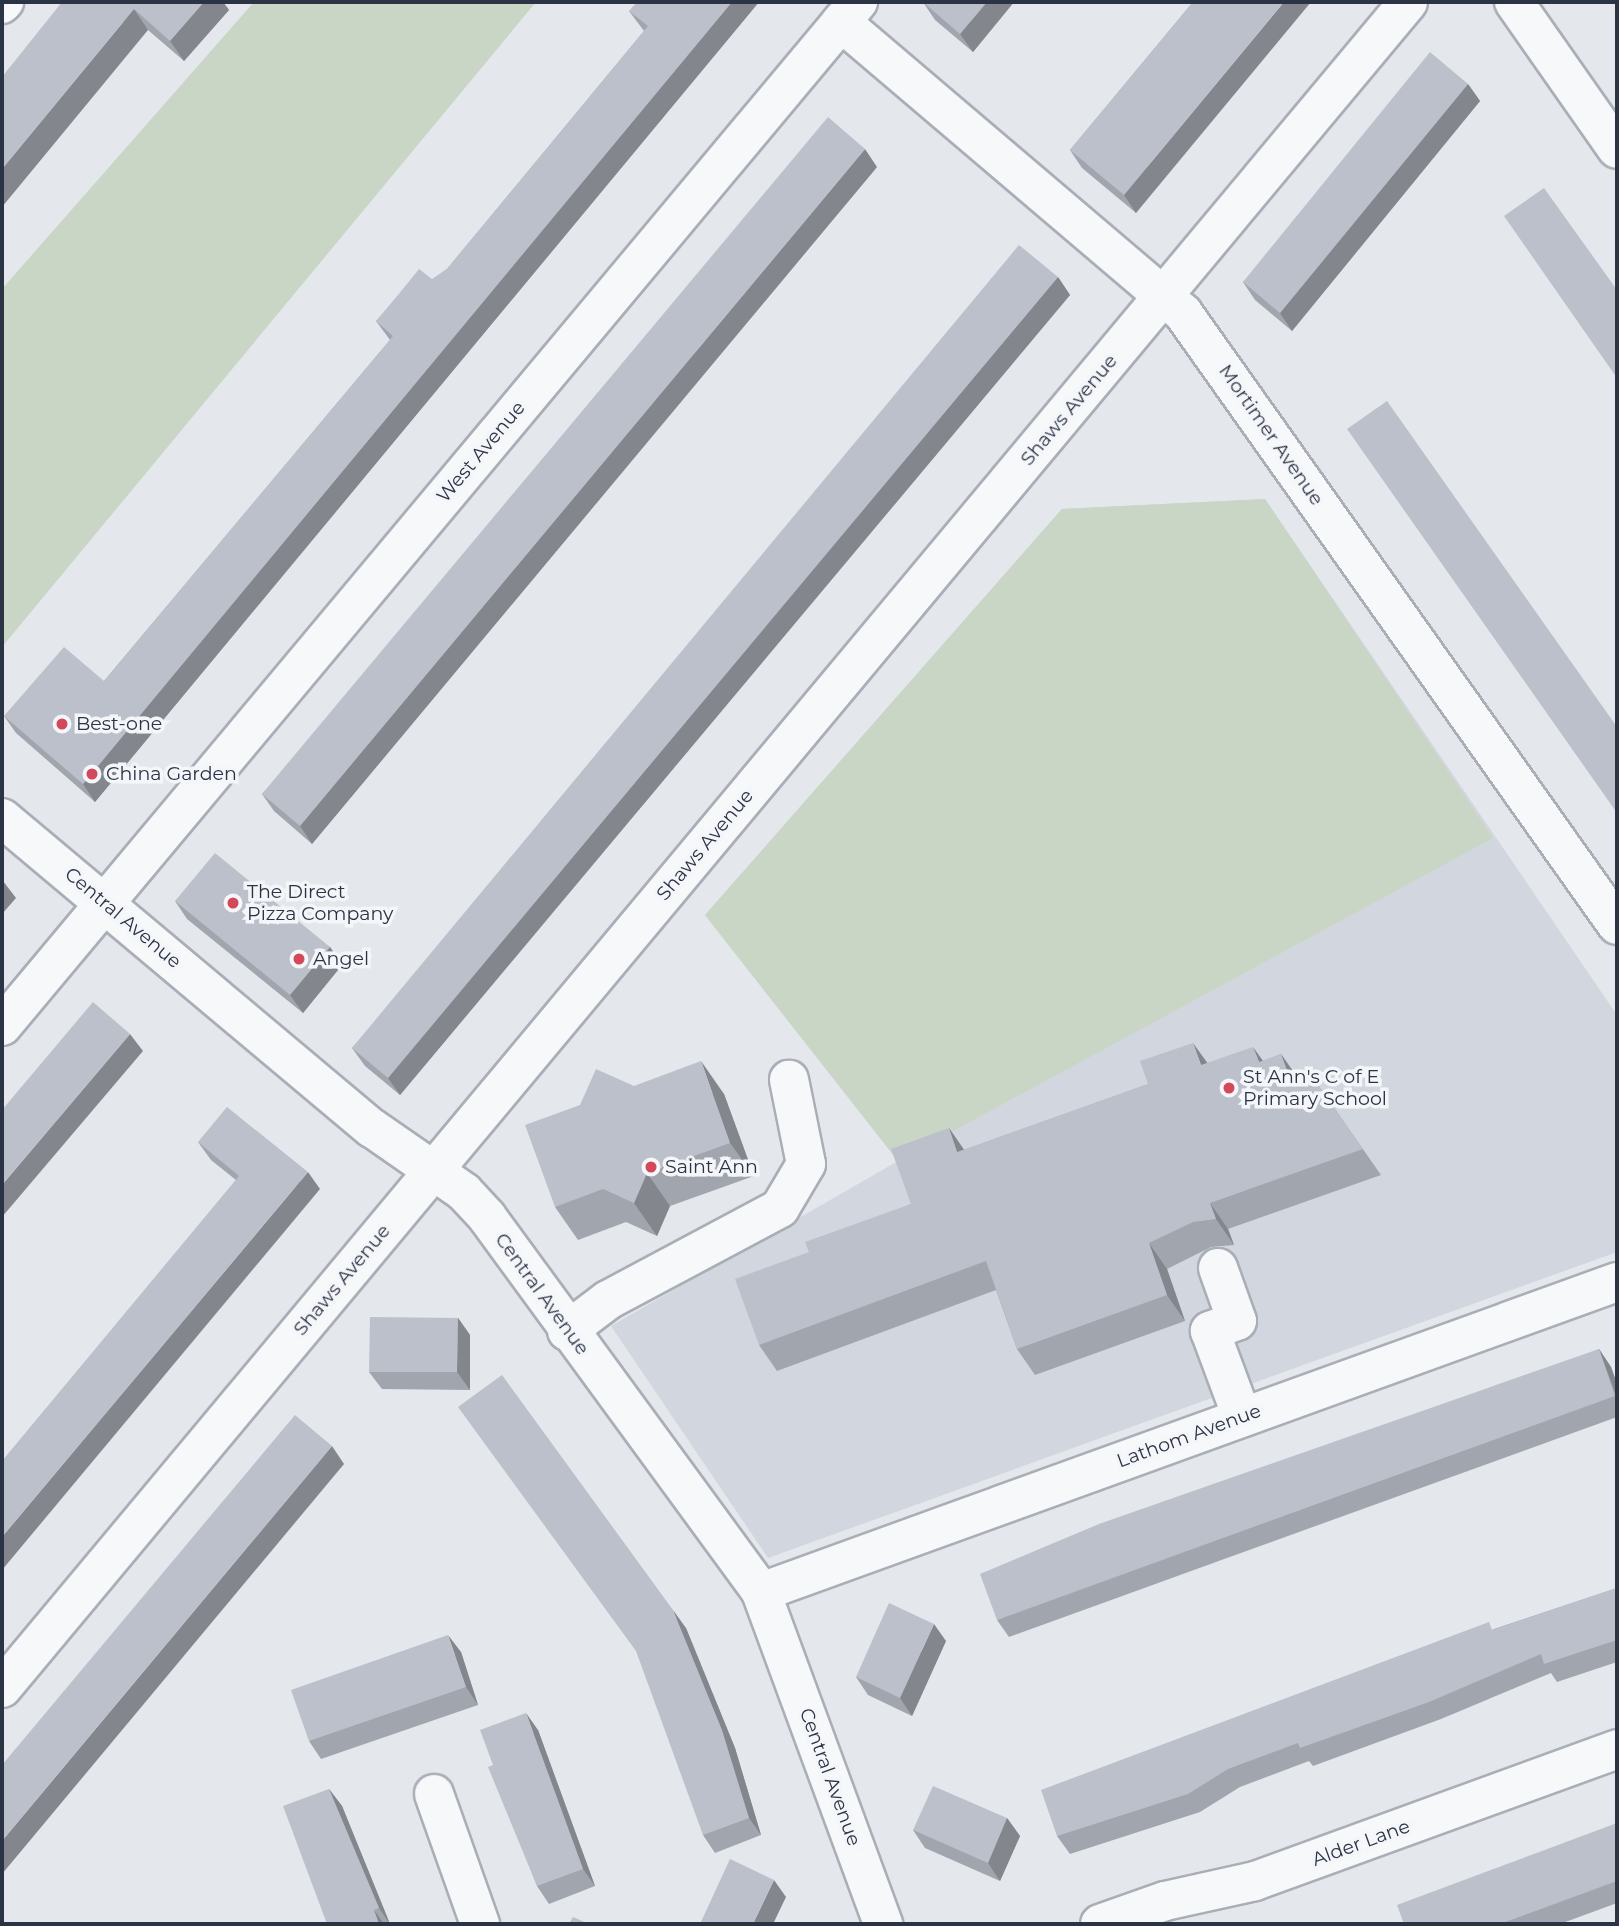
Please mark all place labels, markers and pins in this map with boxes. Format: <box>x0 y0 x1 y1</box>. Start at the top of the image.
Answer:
place label: Best-one <box>76 713 162 735</box>
marker: Best-one <box>54 716 70 732</box>
place label: China Garden <box>106 763 237 785</box>
marker: China Garden <box>84 766 100 782</box>
place label: The Direct Pizza Company <box>247 881 393 925</box>
marker: The Direct Pizza Company <box>225 895 241 911</box>
place label: Angel <box>313 948 369 970</box>
marker: Angel <box>291 951 307 967</box>
place label: St Ann's C of E Primary School <box>1243 1066 1387 1110</box>
marker: St Ann's C of E Primary School <box>1221 1080 1237 1096</box>
place label: Saint Ann <box>665 1156 758 1178</box>
marker: Saint Ann <box>643 1159 659 1175</box>

